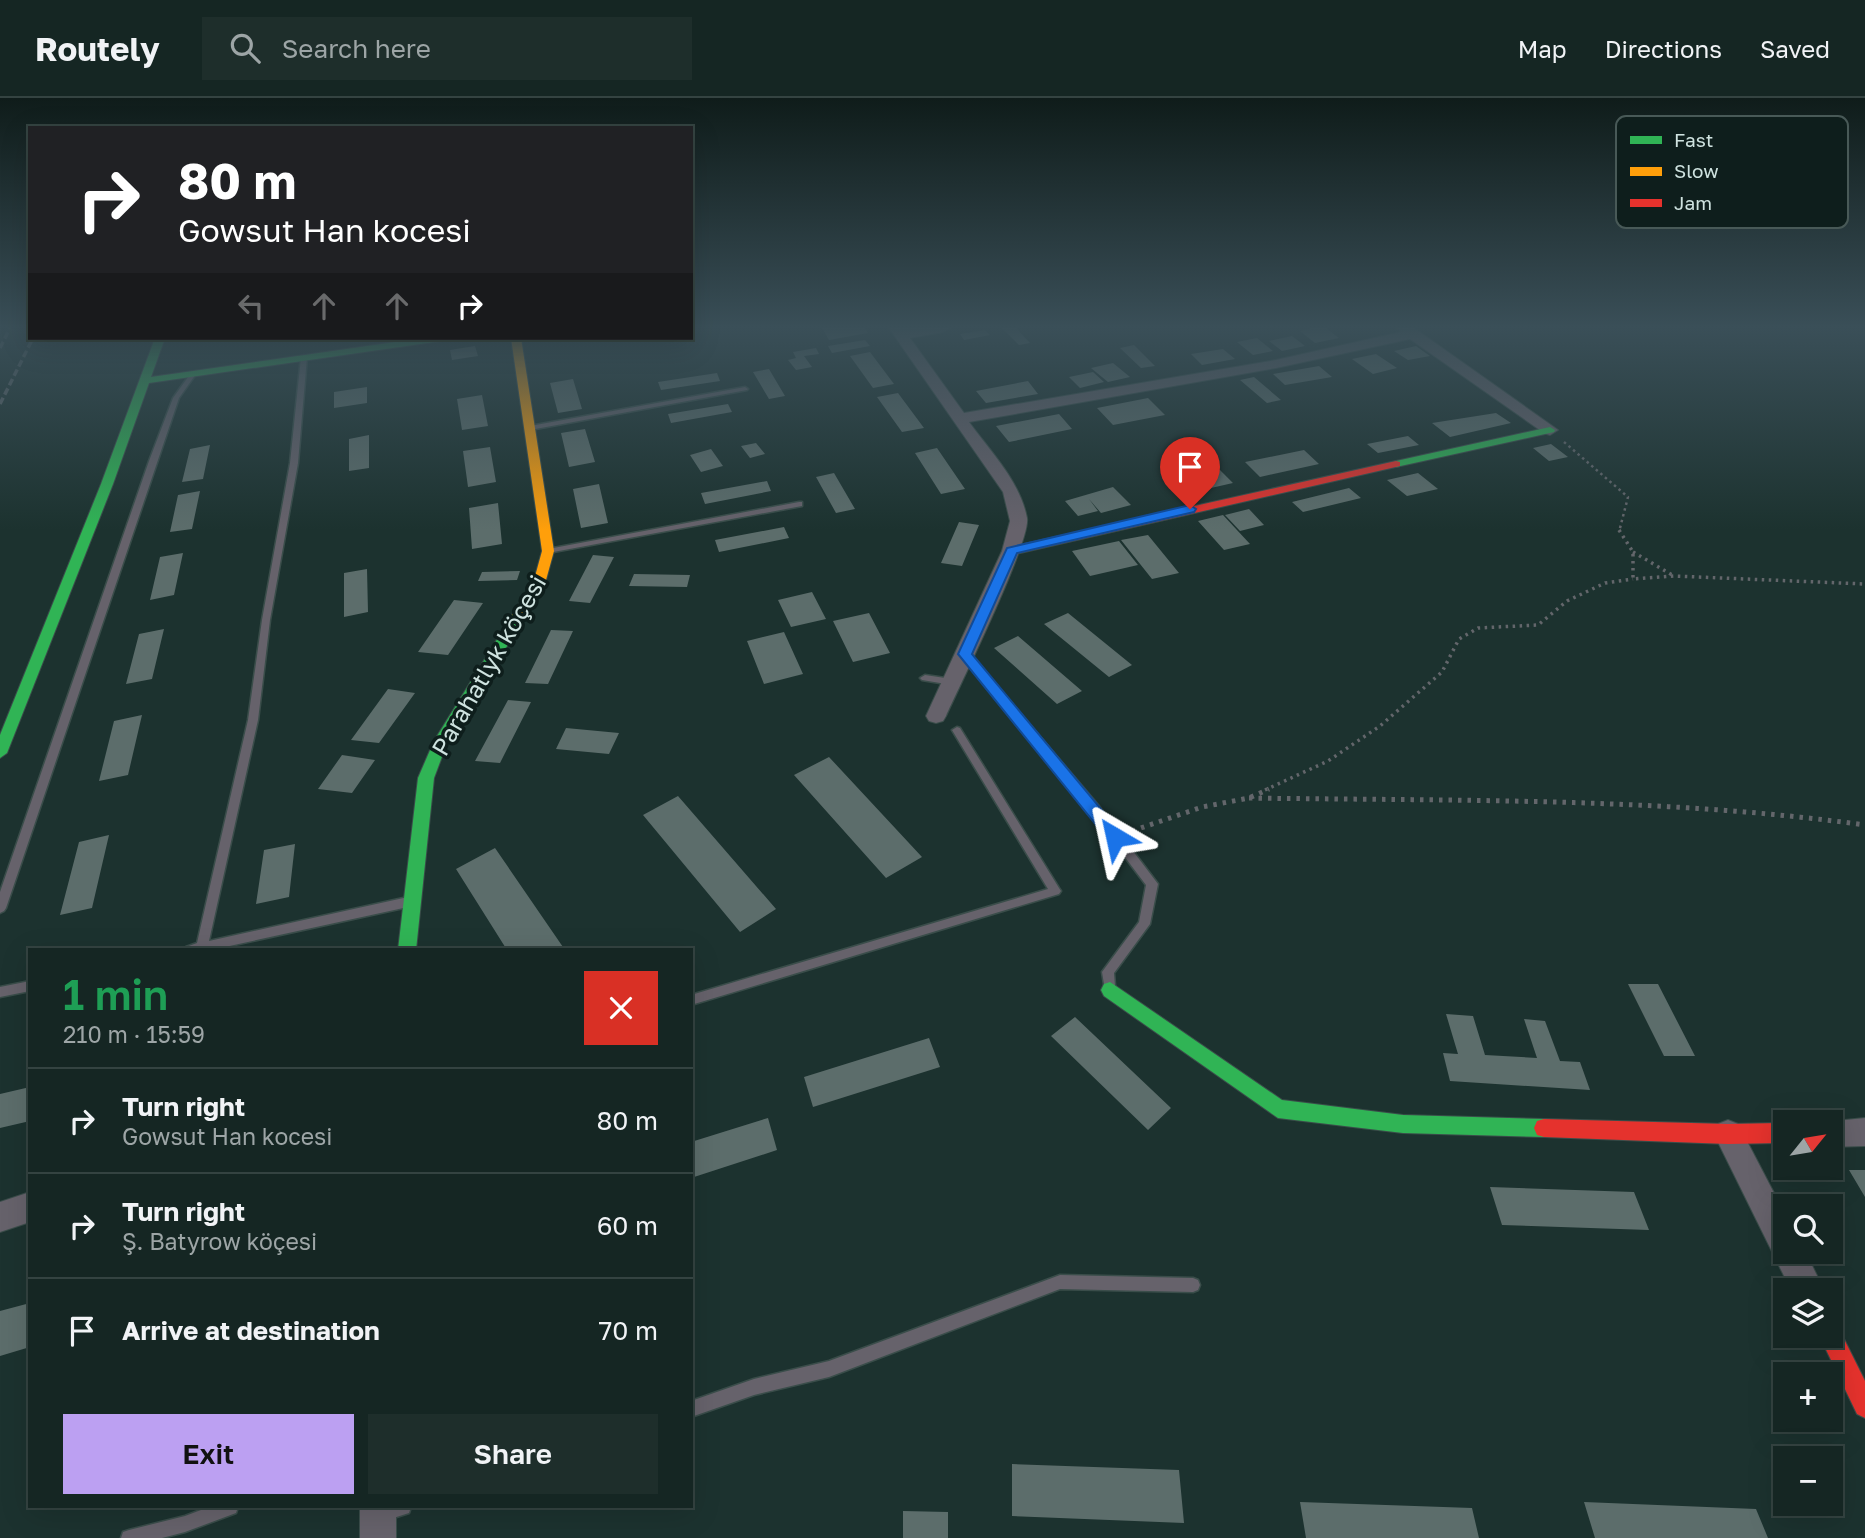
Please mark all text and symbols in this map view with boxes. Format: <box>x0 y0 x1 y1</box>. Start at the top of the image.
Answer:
search box <box>202 17 692 80</box>
text: Routely <box>35 29 160 68</box>
icon: search <box>226 29 264 67</box>
text: Search here <box>282 33 431 64</box>
text: Map <box>1518 34 1567 63</box>
text: Directions <box>1605 34 1722 63</box>
text: Saved <box>1760 34 1830 63</box>
legend <box>1616 116 1848 228</box>
text: Fast <box>1674 128 1713 151</box>
text: 80 m <box>178 151 296 210</box>
icon: right <box>63 154 154 245</box>
text: Slow <box>1674 159 1719 182</box>
text: Jam <box>1674 191 1712 214</box>
text: Gowsut Han kocesi <box>178 211 471 249</box>
icon: left <box>232 287 270 325</box>
icon: ahead <box>305 287 343 325</box>
icon: ahead <box>378 287 416 325</box>
icon: right <box>451 287 489 325</box>
pin <box>1160 437 1220 509</box>
icon: arrive <box>1171 448 1209 486</box>
street label: Parahatlyk köçesi <box>425 570 551 760</box>
position arrow <box>1078 800 1152 874</box>
text: 1 min <box>63 969 168 1019</box>
button: close <box>584 971 658 1045</box>
text: 210 m · 15:59 <box>63 1020 205 1048</box>
text: Turn right <box>122 1091 245 1122</box>
icon: right <box>63 1102 101 1140</box>
text: 80 m <box>597 1105 658 1136</box>
north arrow <box>1773 1110 1843 1180</box>
map controls <box>1773 1110 1843 1516</box>
text: Gowsut Han kocesi <box>122 1122 332 1150</box>
button: search <box>1773 1194 1843 1264</box>
text: Turn right <box>122 1196 245 1227</box>
icon: right <box>63 1207 101 1245</box>
text: 60 m <box>597 1210 658 1241</box>
text: Ş. Batyrow köçesi <box>122 1227 317 1255</box>
button: layers <box>1773 1278 1843 1348</box>
icon: arrive <box>63 1312 101 1350</box>
text: Arrive at destination <box>122 1315 380 1346</box>
text: 70 m <box>599 1315 658 1346</box>
button: + <box>1773 1362 1843 1432</box>
button: Exit <box>63 1414 354 1494</box>
button: Share <box>368 1414 658 1494</box>
button: − <box>1773 1446 1843 1516</box>

